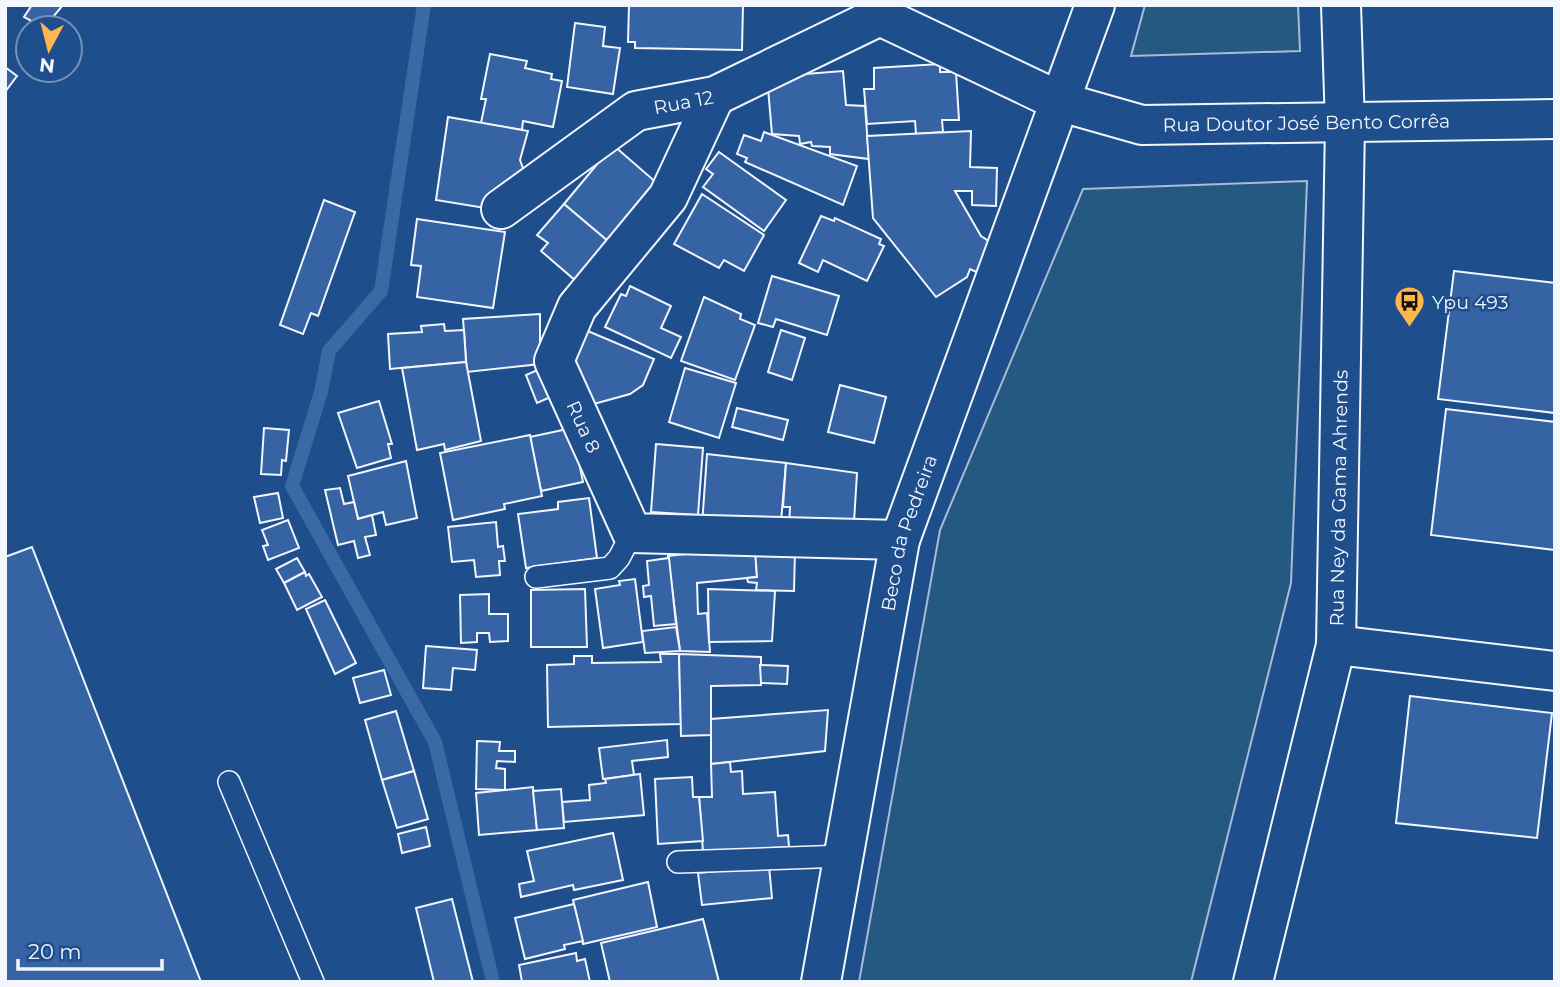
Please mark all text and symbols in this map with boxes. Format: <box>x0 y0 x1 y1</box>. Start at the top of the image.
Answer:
north arrow <box>14 14 84 84</box>
text: N <box>38 53 56 78</box>
street label: Rua 12 <box>652 85 715 119</box>
street label: Rua Doutor José Bento Corrêa <box>1162 109 1450 136</box>
bus stop icon: Ypu 493 <box>1392 285 1426 329</box>
place label: Ypu 493 <box>1432 291 1508 314</box>
street label: Rua Ney da Gama Ahrends <box>1325 370 1352 627</box>
street label: Rua 8 <box>562 397 606 456</box>
street label: Beco da Pedreira <box>876 451 942 613</box>
scale bar <box>18 928 161 972</box>
text: 20 m <box>28 939 82 964</box>

